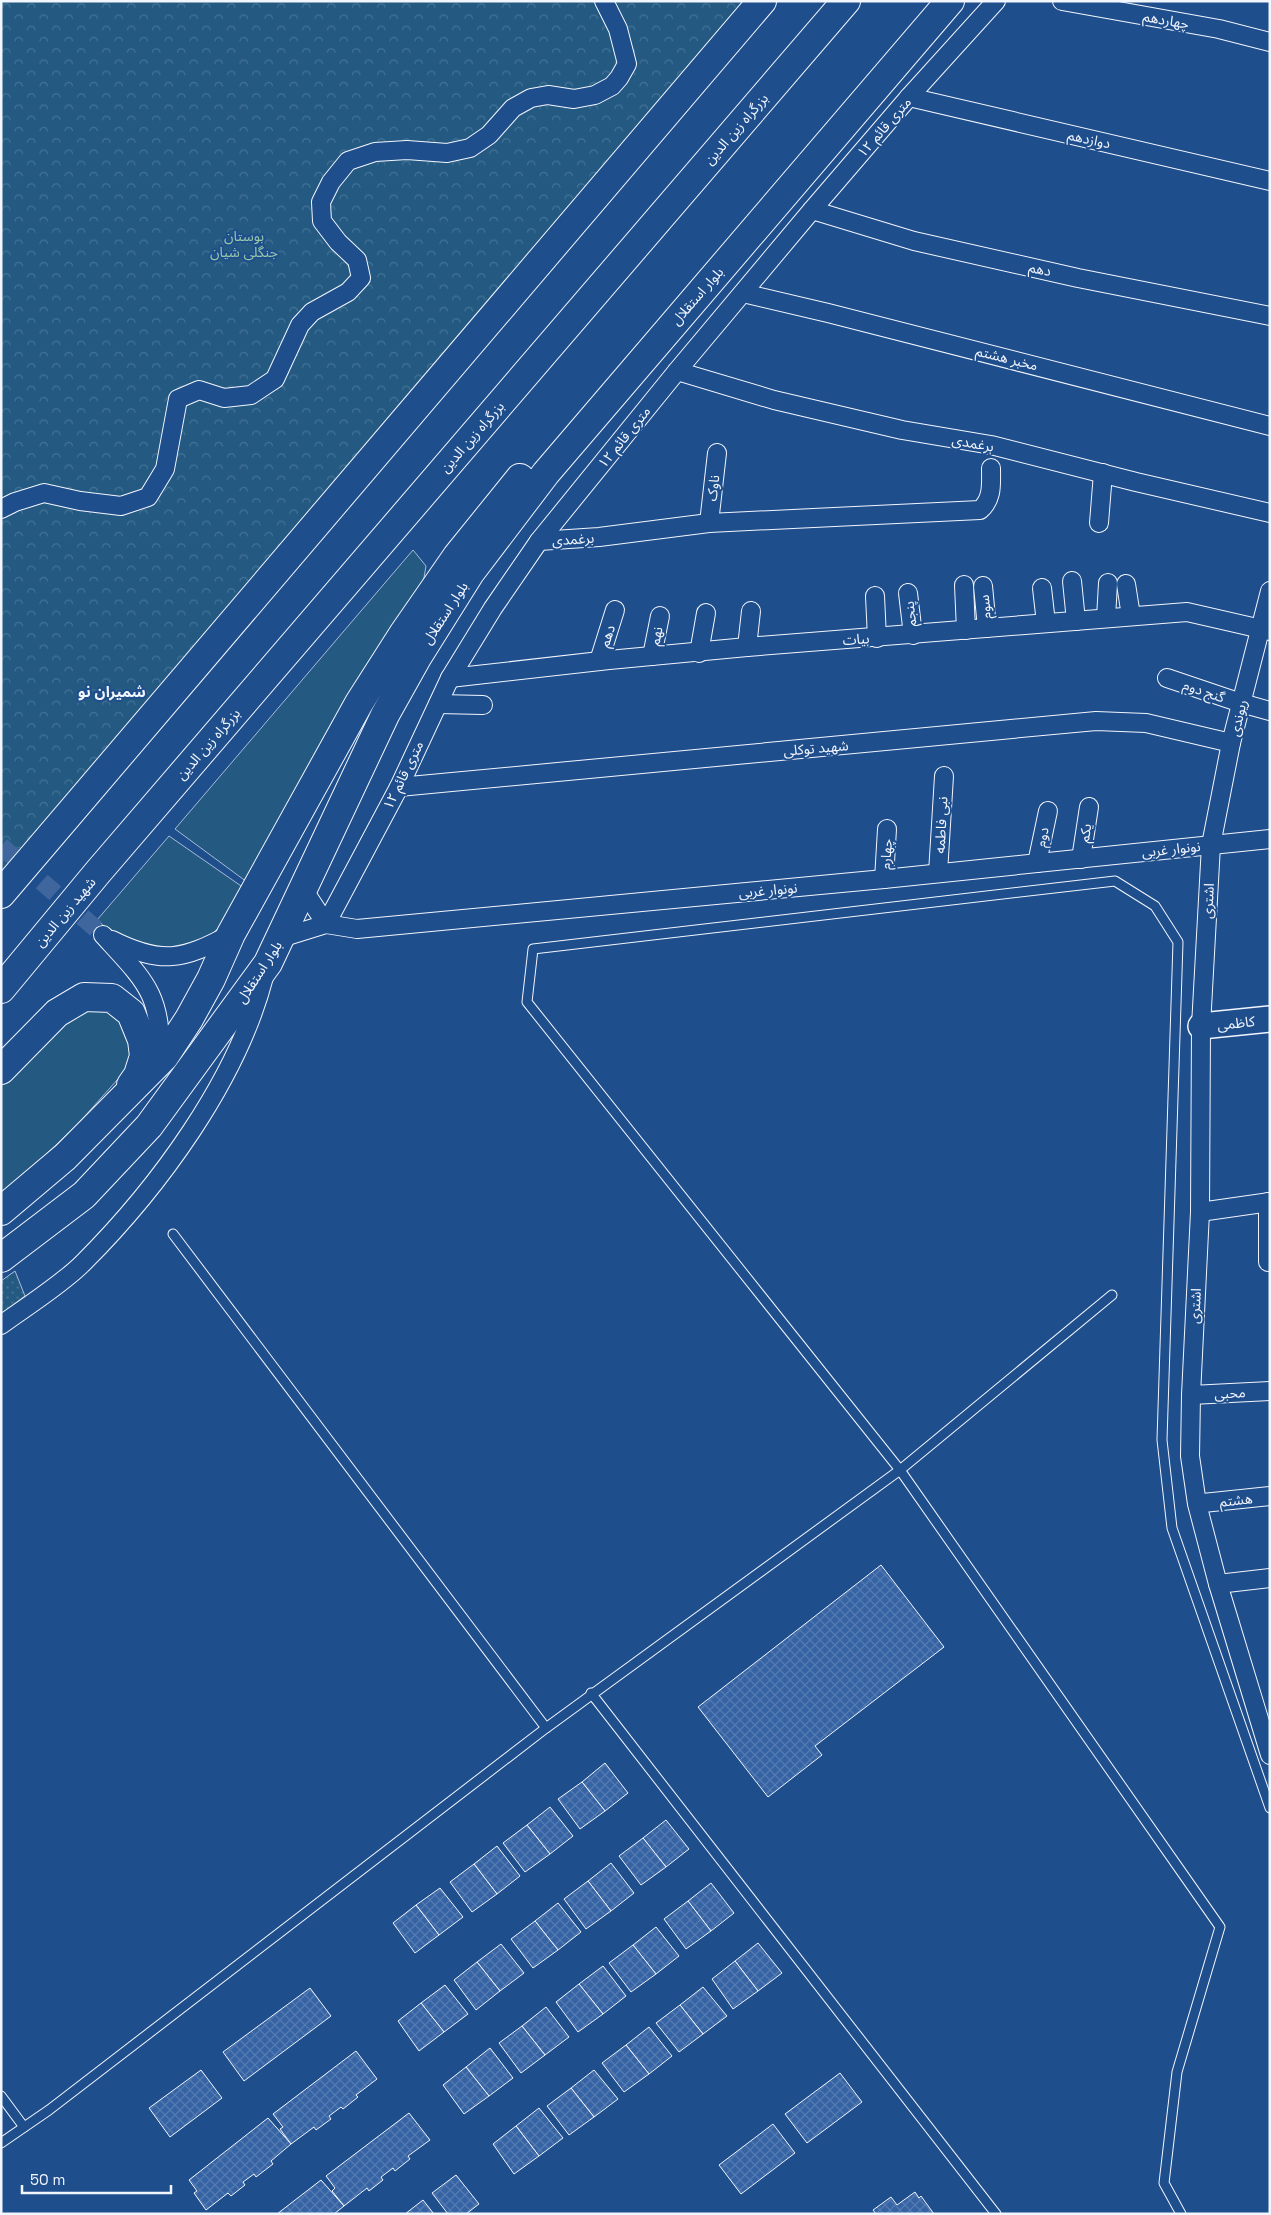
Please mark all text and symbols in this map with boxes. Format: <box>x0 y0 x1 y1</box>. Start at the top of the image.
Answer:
street label: چهاردهم <box>1141 7 1191 35</box>
street label: بزرگراه زین الدین <box>700 89 772 168</box>
street label: ۱۲ متری قائم <box>853 93 917 162</box>
street label: دوازدهم <box>1065 126 1112 154</box>
park label: بوستان جنگلی شیان <box>210 227 278 261</box>
street label: دهم <box>1027 258 1053 282</box>
street label: بلوار استقلال <box>667 263 727 329</box>
street label: مخبر هشتم <box>974 342 1040 376</box>
street label: بزرگراه زین الدین <box>436 397 508 476</box>
street label: ۱۲ متری قائم <box>594 403 656 473</box>
street label: برغمدی <box>951 430 996 456</box>
street label: ناوک <box>702 474 724 502</box>
street label: برغمدی <box>551 529 595 549</box>
street label: بلوار استقلال <box>418 578 472 648</box>
street label: سوم <box>975 594 997 620</box>
street label: پنجم <box>899 600 922 628</box>
street label: دهم <box>595 622 621 650</box>
street label: نهم <box>645 625 669 647</box>
street label: بیات <box>842 629 870 649</box>
street label: گنج دوم <box>1180 675 1227 708</box>
district label: شمیران نو <box>78 682 146 701</box>
street label: ریوندی <box>1225 698 1251 738</box>
street label: بزرگراه زین الدین <box>172 704 244 783</box>
street label: شهید توکلی <box>783 736 849 760</box>
street label: ۱۲ متری قائم <box>379 738 429 813</box>
street label: نبی فاطمه <box>931 796 951 854</box>
street label: یکم <box>1075 822 1097 844</box>
street label: دوم <box>1031 825 1055 849</box>
street label: نونوار غربی <box>1141 837 1202 861</box>
street label: چهارم <box>876 838 898 870</box>
street label: شهید زین الدین <box>31 873 100 951</box>
street label: نونوار غربی <box>738 878 798 902</box>
street label: اشتری <box>1198 883 1218 919</box>
street label: بلوار استقلال <box>232 937 286 1007</box>
street label: کاظمی <box>1216 1012 1256 1034</box>
street label: اشتری <box>1185 1288 1205 1324</box>
street label: محبی <box>1214 1383 1246 1403</box>
street label: هشتم <box>1219 1489 1254 1513</box>
scale bar <box>22 2162 171 2194</box>
text: 50 m <box>30 2170 65 2189</box>

